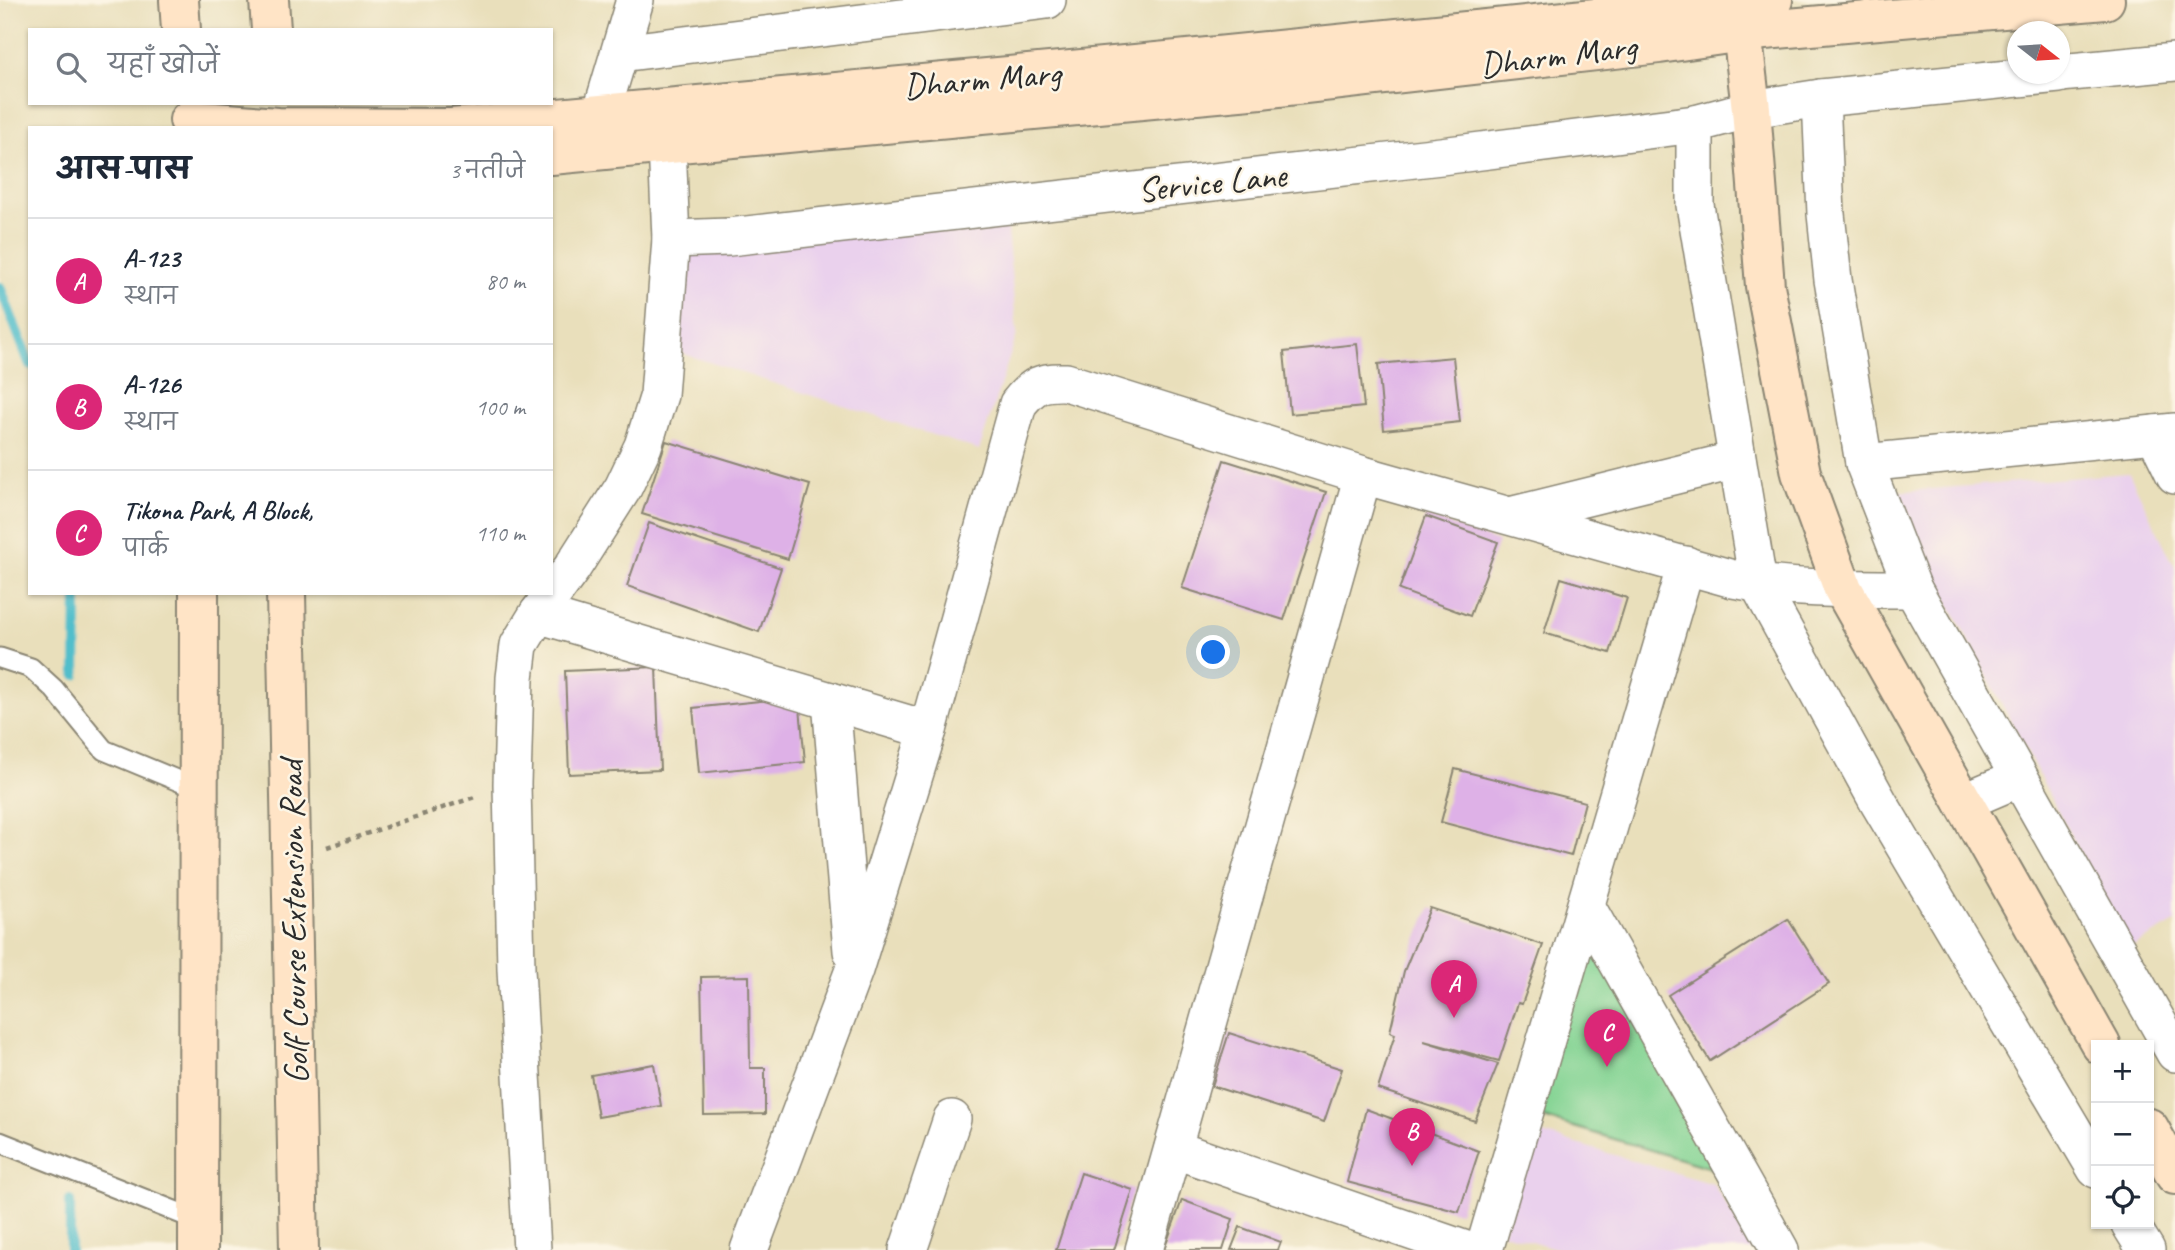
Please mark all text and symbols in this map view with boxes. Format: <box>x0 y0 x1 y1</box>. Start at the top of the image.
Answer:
north arrow <box>2007 21 2070 84</box>
street label: Dharm Marg <box>1477 23 1641 87</box>
search box <box>28 28 553 105</box>
icon: search <box>52 48 90 86</box>
text: यहाँ खोजें <box>108 48 219 81</box>
street label: Dharm Marg <box>902 50 1065 109</box>
text: आस-पास <box>56 150 191 188</box>
street label: Service Lane <box>1136 152 1291 213</box>
text: 3 नतीजे <box>449 156 525 185</box>
text: A-123 <box>123 242 180 275</box>
text: A <box>73 267 85 296</box>
text: 80 m <box>486 267 525 296</box>
text: स्थान <box>123 282 178 311</box>
text: A-126 <box>123 368 180 401</box>
text: B <box>73 393 85 422</box>
text: 100 m <box>476 393 525 422</box>
text: स्थान <box>123 408 178 437</box>
text: Tikona Park, A Block, <box>123 494 313 527</box>
text: C <box>74 519 84 548</box>
text: 110 m <box>476 519 525 548</box>
text: पार्क <box>123 534 168 563</box>
your location <box>1196 635 1230 669</box>
street label: Golf Course Extension Road <box>268 755 319 1084</box>
pin: A <box>1431 960 1477 1018</box>
pin: C <box>1584 1009 1630 1067</box>
map controls <box>2091 1040 2154 1229</box>
button: + <box>2091 1040 2154 1103</box>
button: − <box>2091 1103 2154 1166</box>
pin: B <box>1389 1108 1435 1166</box>
button: locate <box>2091 1166 2154 1229</box>

